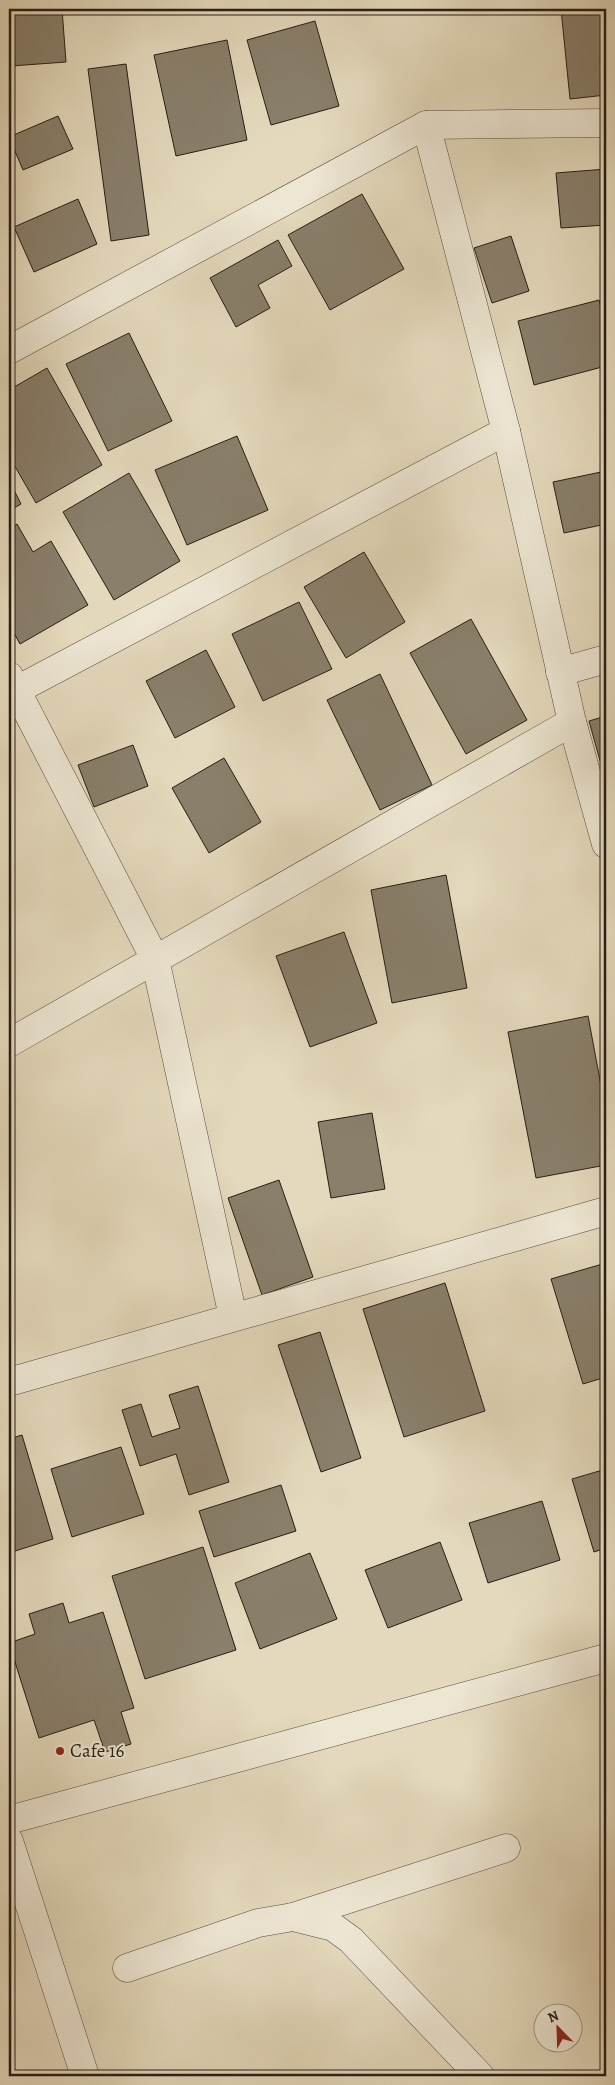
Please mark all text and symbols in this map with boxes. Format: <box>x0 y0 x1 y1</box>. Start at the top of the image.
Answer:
place label: Cafe 16 <box>70 1738 124 1764</box>
marker: Cafe 16 <box>54 1745 66 1757</box>
north arrow <box>532 2002 582 2052</box>
text: N <box>545 2006 562 2027</box>

